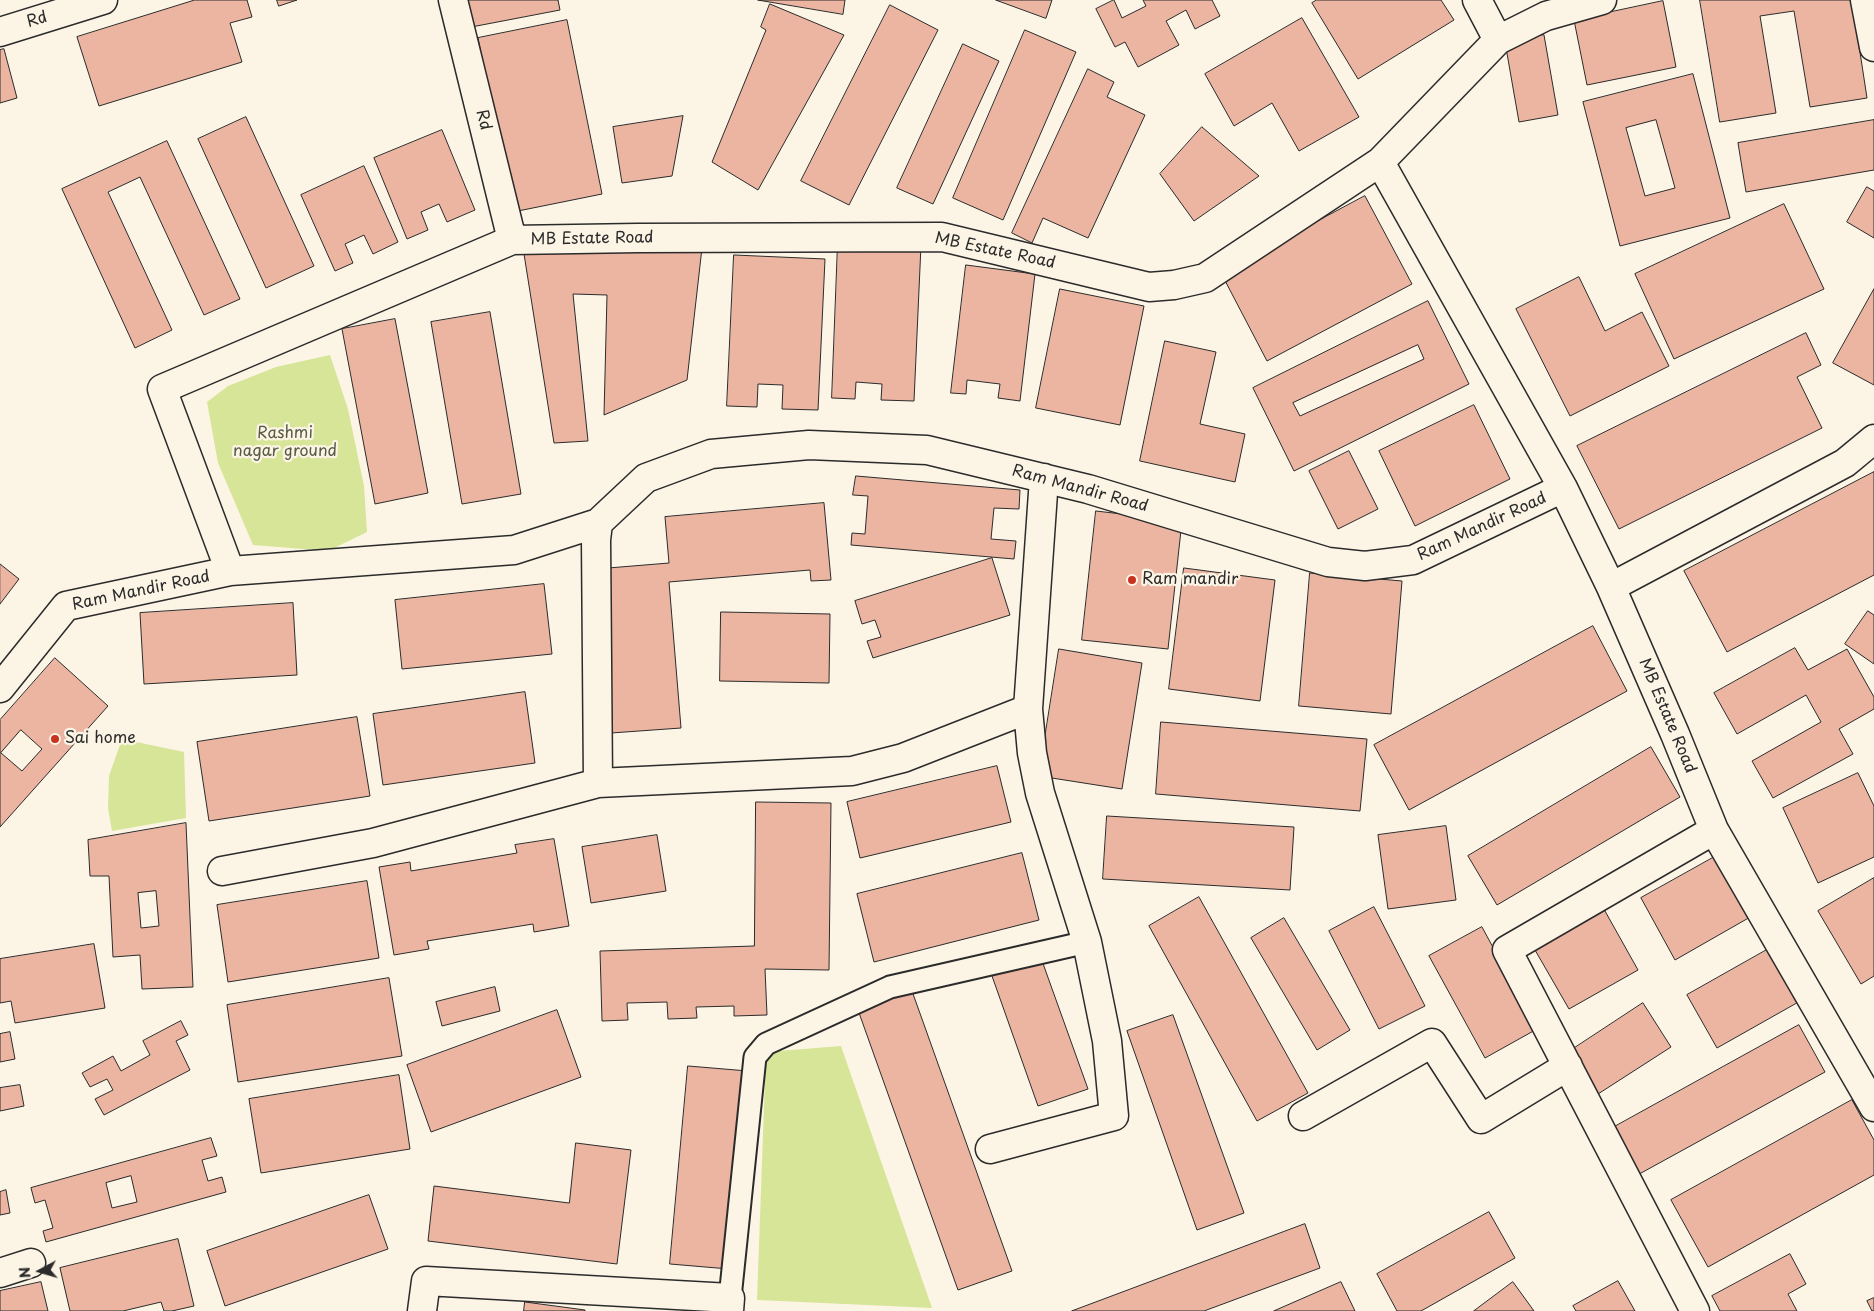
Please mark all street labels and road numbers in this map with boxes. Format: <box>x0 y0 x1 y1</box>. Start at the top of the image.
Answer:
street label: Rd <box>24 8 50 32</box>
street label: Rd <box>471 108 495 132</box>
street label: MB Estate Road <box>530 228 654 250</box>
street label: MB Estate Road <box>933 229 1057 273</box>
street label: Ram Mandir Road <box>1010 462 1150 516</box>
street label: Ram Mandir Road <box>1414 489 1550 565</box>
street label: Ram Mandir Road <box>70 567 212 615</box>
street label: MB Estate Road <box>1634 656 1700 776</box>

